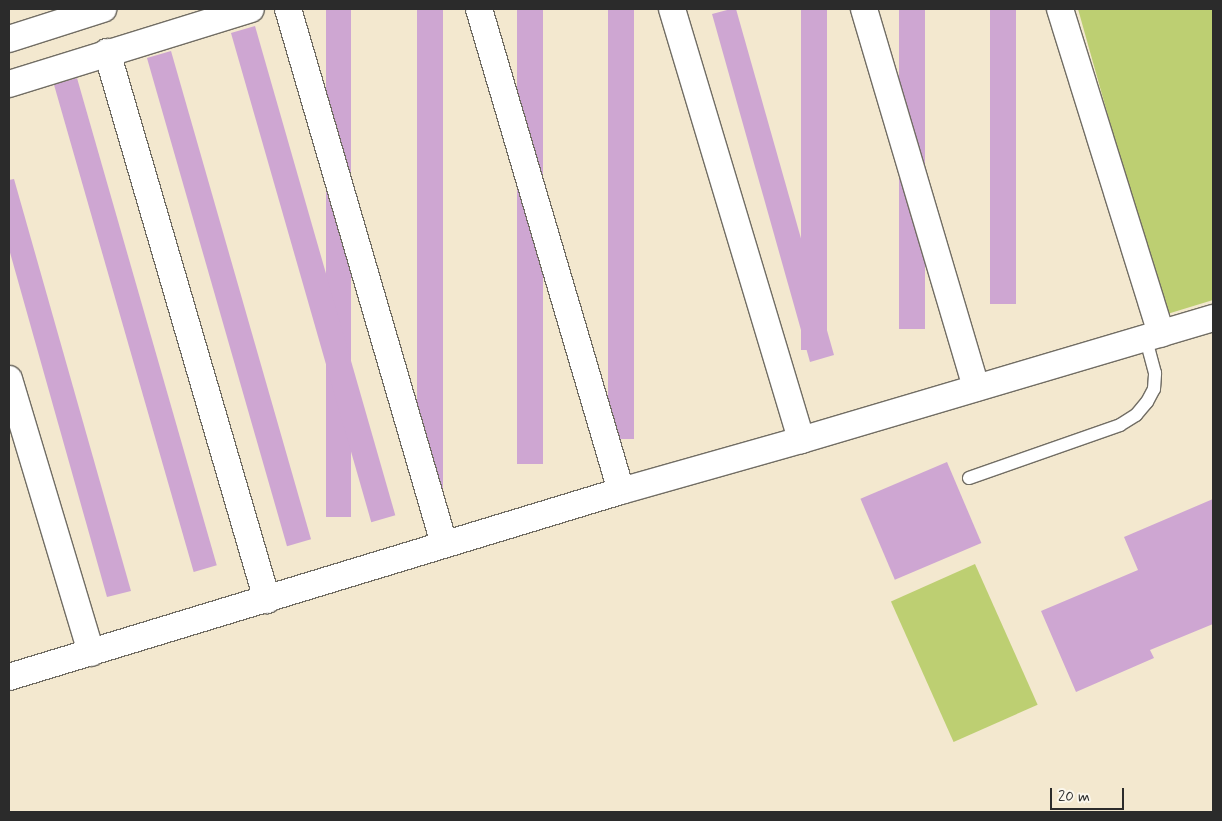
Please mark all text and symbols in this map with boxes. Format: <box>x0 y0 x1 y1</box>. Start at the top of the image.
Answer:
scale bar <box>1052 778 1126 810</box>
text: 20 m <box>1058 787 1090 807</box>

